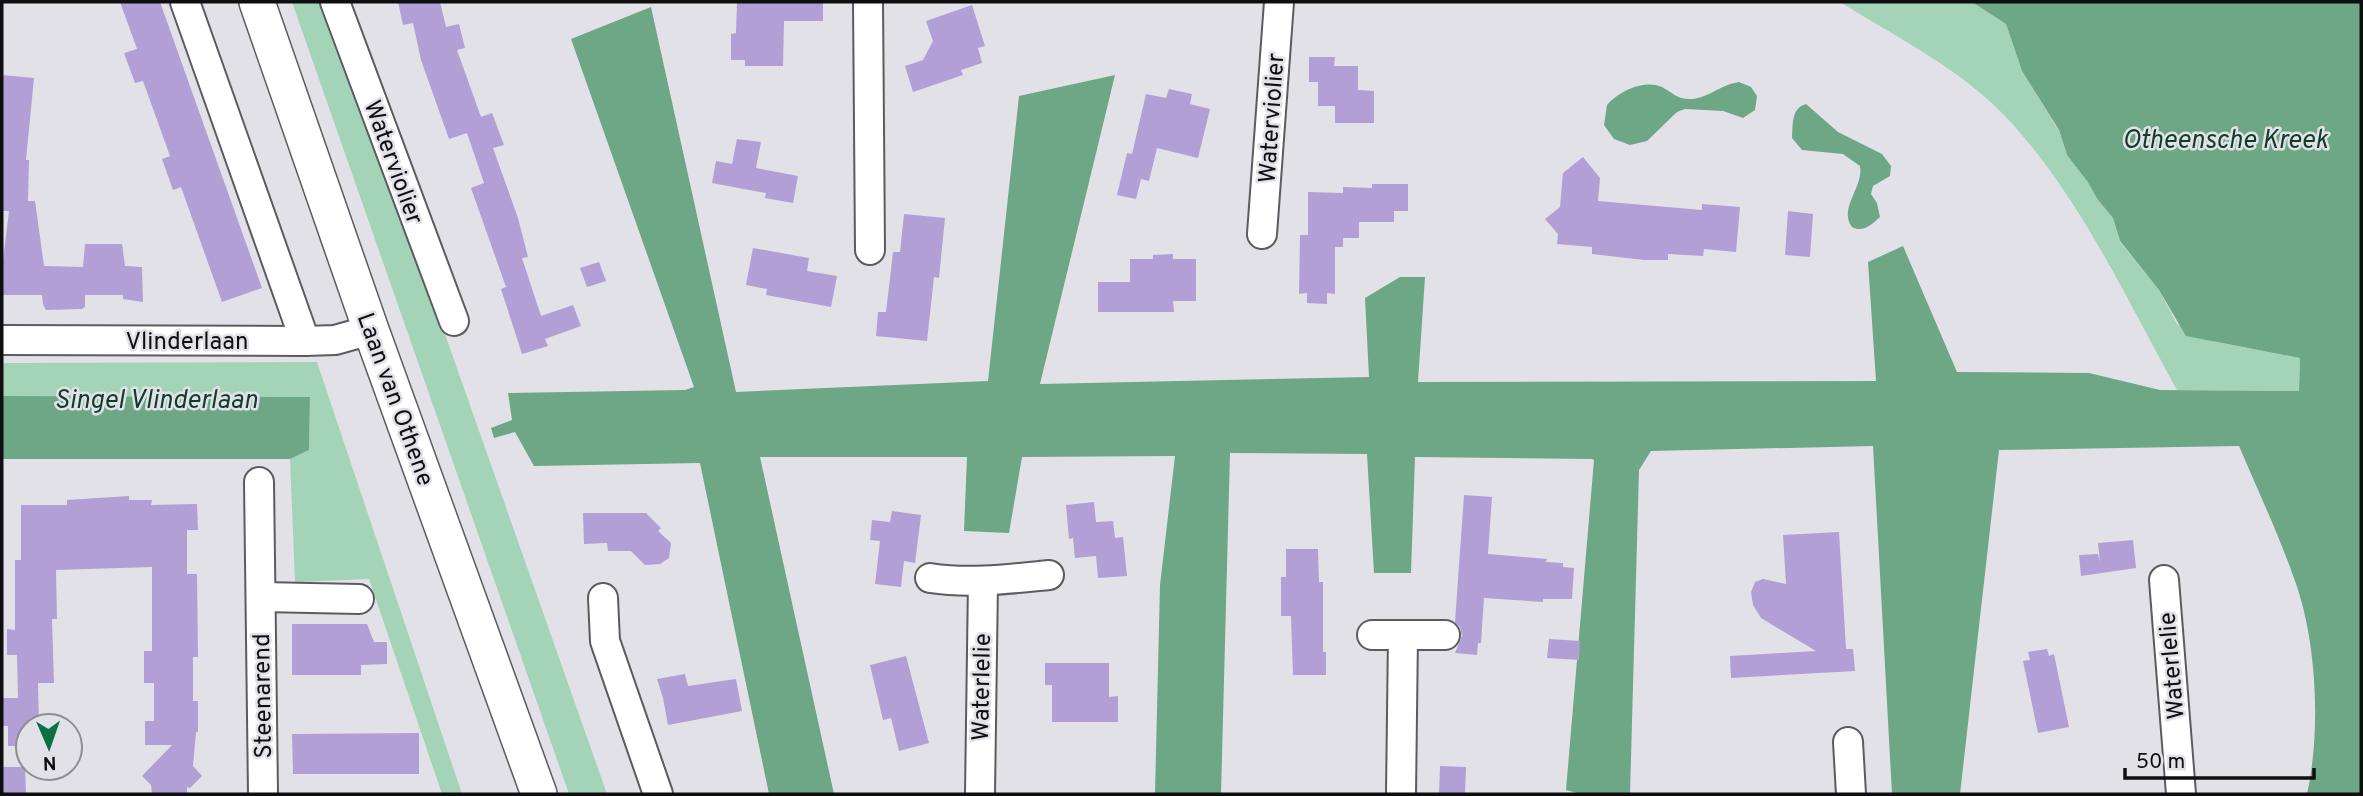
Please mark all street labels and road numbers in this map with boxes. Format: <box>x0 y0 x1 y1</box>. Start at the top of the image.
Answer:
street label: Waterviolier <box>1253 52 1292 184</box>
street label: Waterviolier <box>356 96 428 229</box>
street label: Laan van Othene <box>349 309 439 490</box>
street label: Vlinderlaan <box>125 328 249 358</box>
street label: Waterlelie <box>2153 611 2193 721</box>
street label: Steenarend <box>248 633 280 759</box>
street label: Waterlelie <box>967 633 999 741</box>

